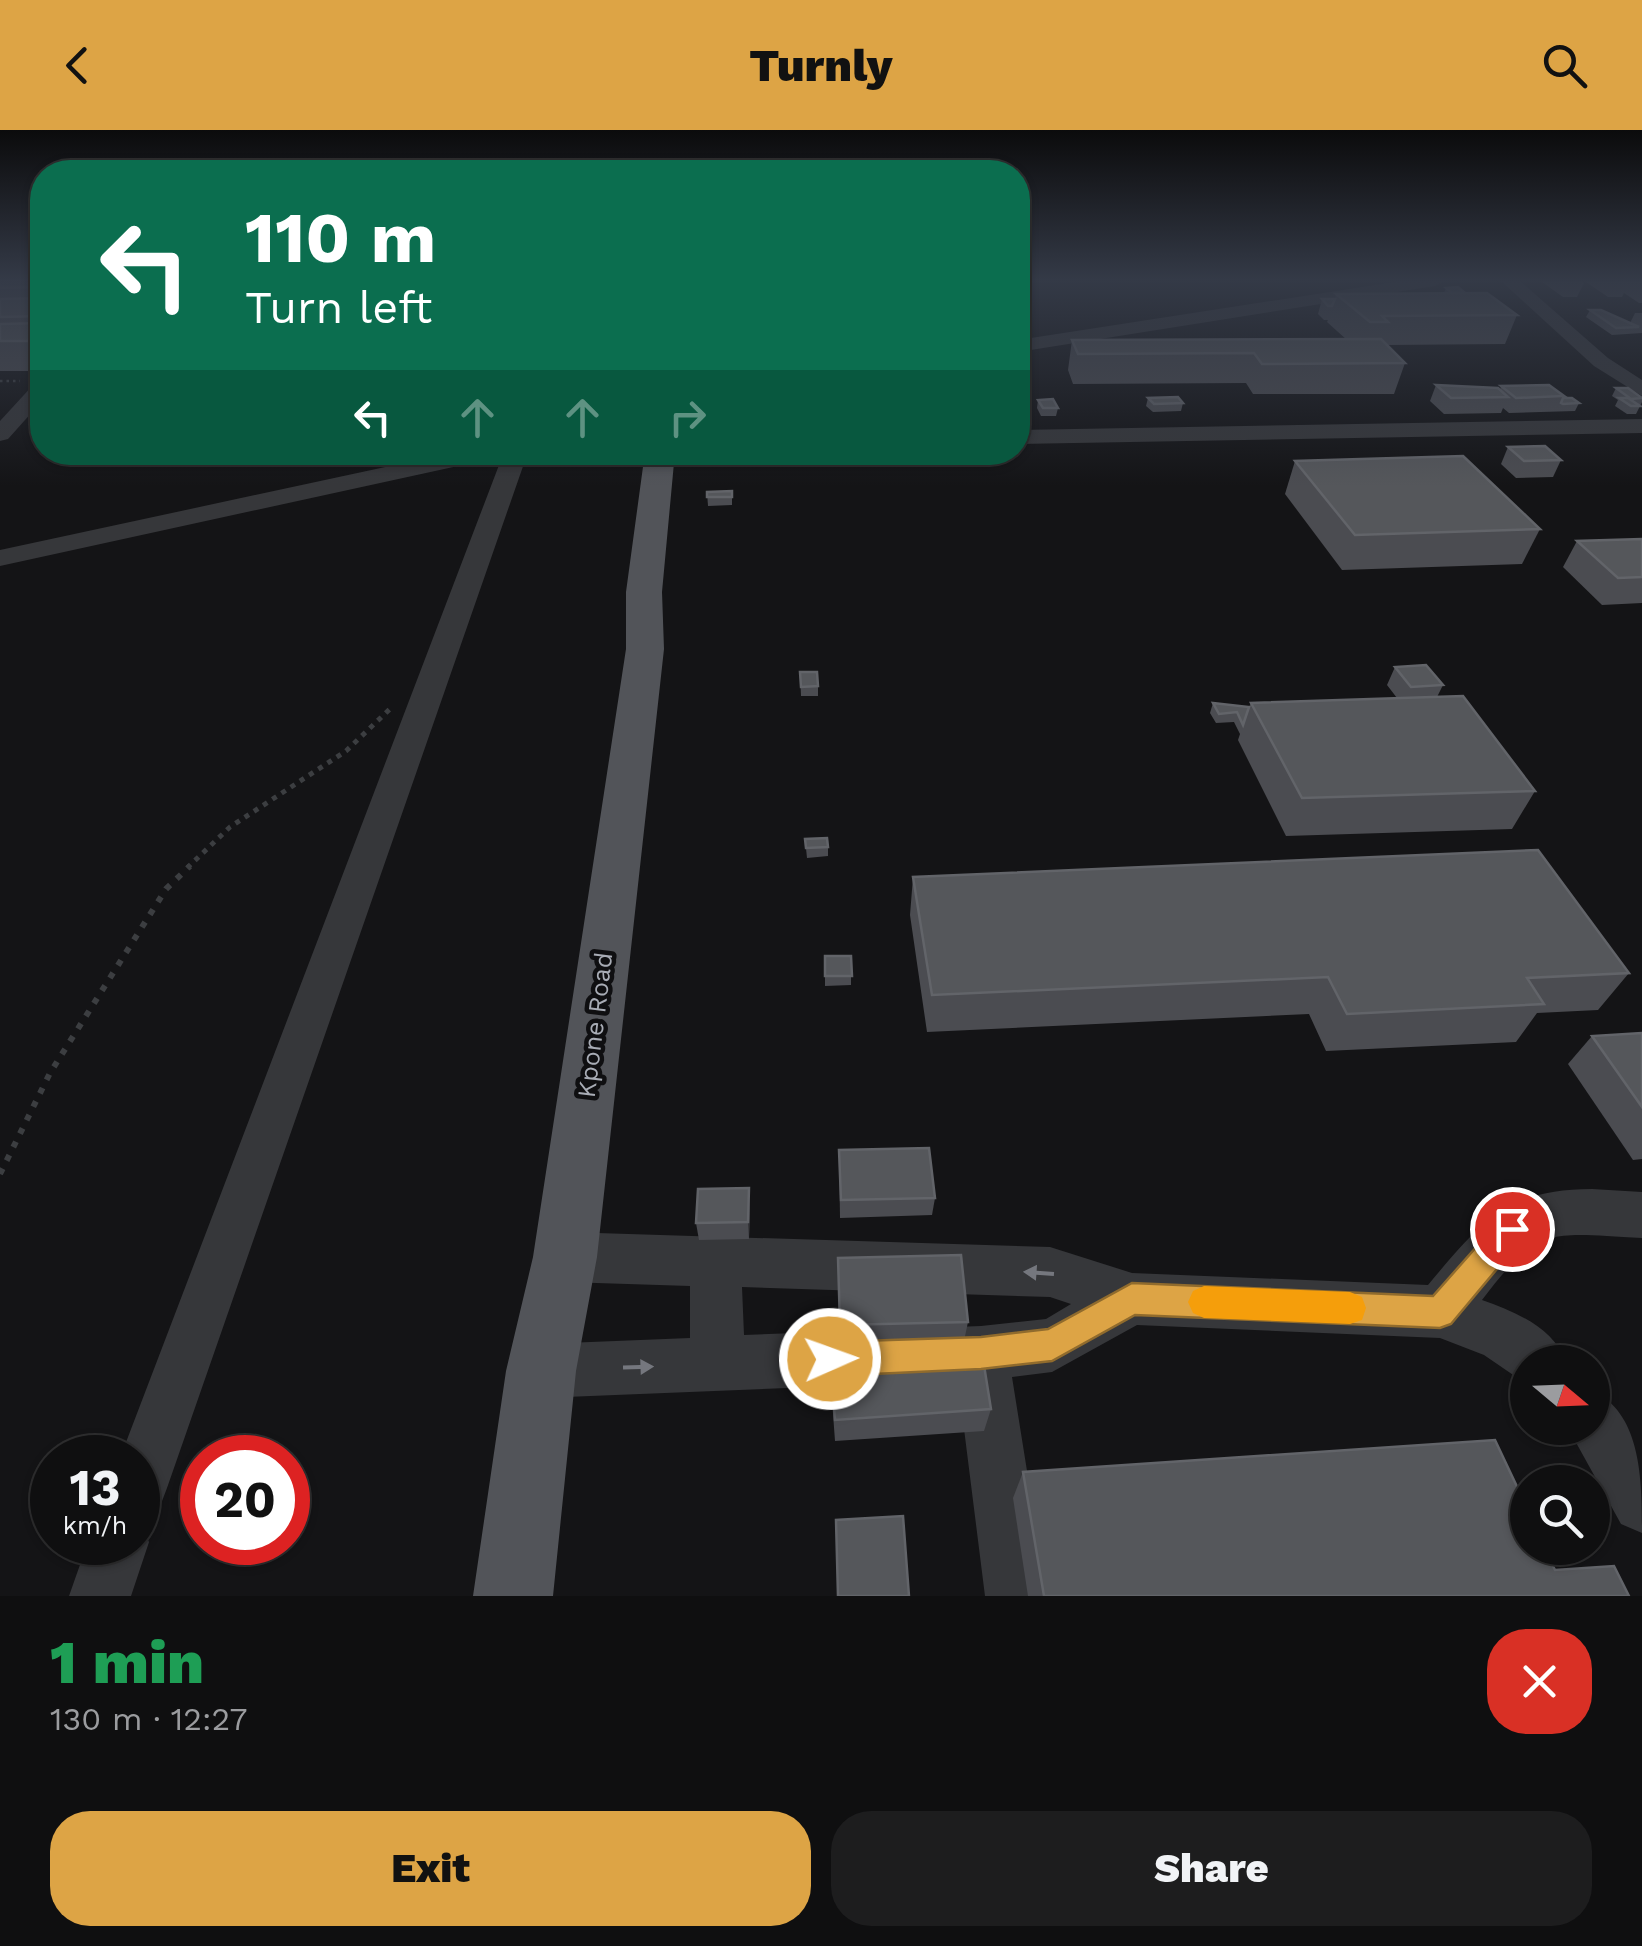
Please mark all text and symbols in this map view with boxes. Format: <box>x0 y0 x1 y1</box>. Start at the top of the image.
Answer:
icon: back <box>50 38 105 93</box>
icon: search <box>1537 38 1592 93</box>
text: Turnly <box>749 39 893 92</box>
text: 110 m <box>245 197 436 279</box>
icon: left <box>80 200 210 330</box>
text: Turn left <box>245 281 432 334</box>
icon: left <box>345 390 400 445</box>
icon: ahead <box>450 390 505 445</box>
icon: ahead <box>555 390 610 445</box>
icon: right <box>660 390 715 445</box>
street label: Kpone Road <box>572 951 618 1099</box>
pin <box>1470 1187 1555 1272</box>
icon: arrive <box>1485 1202 1540 1257</box>
one-way arrow <box>1022 1264 1054 1280</box>
position arrow <box>778 1307 882 1411</box>
north arrow <box>1510 1345 1610 1445</box>
map controls <box>1510 1345 1610 1565</box>
one-way arrow <box>623 1359 655 1375</box>
speed limit sign: 20 <box>180 1435 310 1565</box>
text: 13 <box>69 1458 121 1517</box>
button: search <box>1510 1465 1610 1565</box>
text: km/h <box>63 1511 127 1540</box>
text: 1 min <box>50 1627 204 1698</box>
button: close <box>1487 1629 1592 1734</box>
text: 130 m · 12:27 <box>50 1700 247 1738</box>
button: Exit <box>50 1811 811 1926</box>
button: Share <box>831 1811 1592 1926</box>

